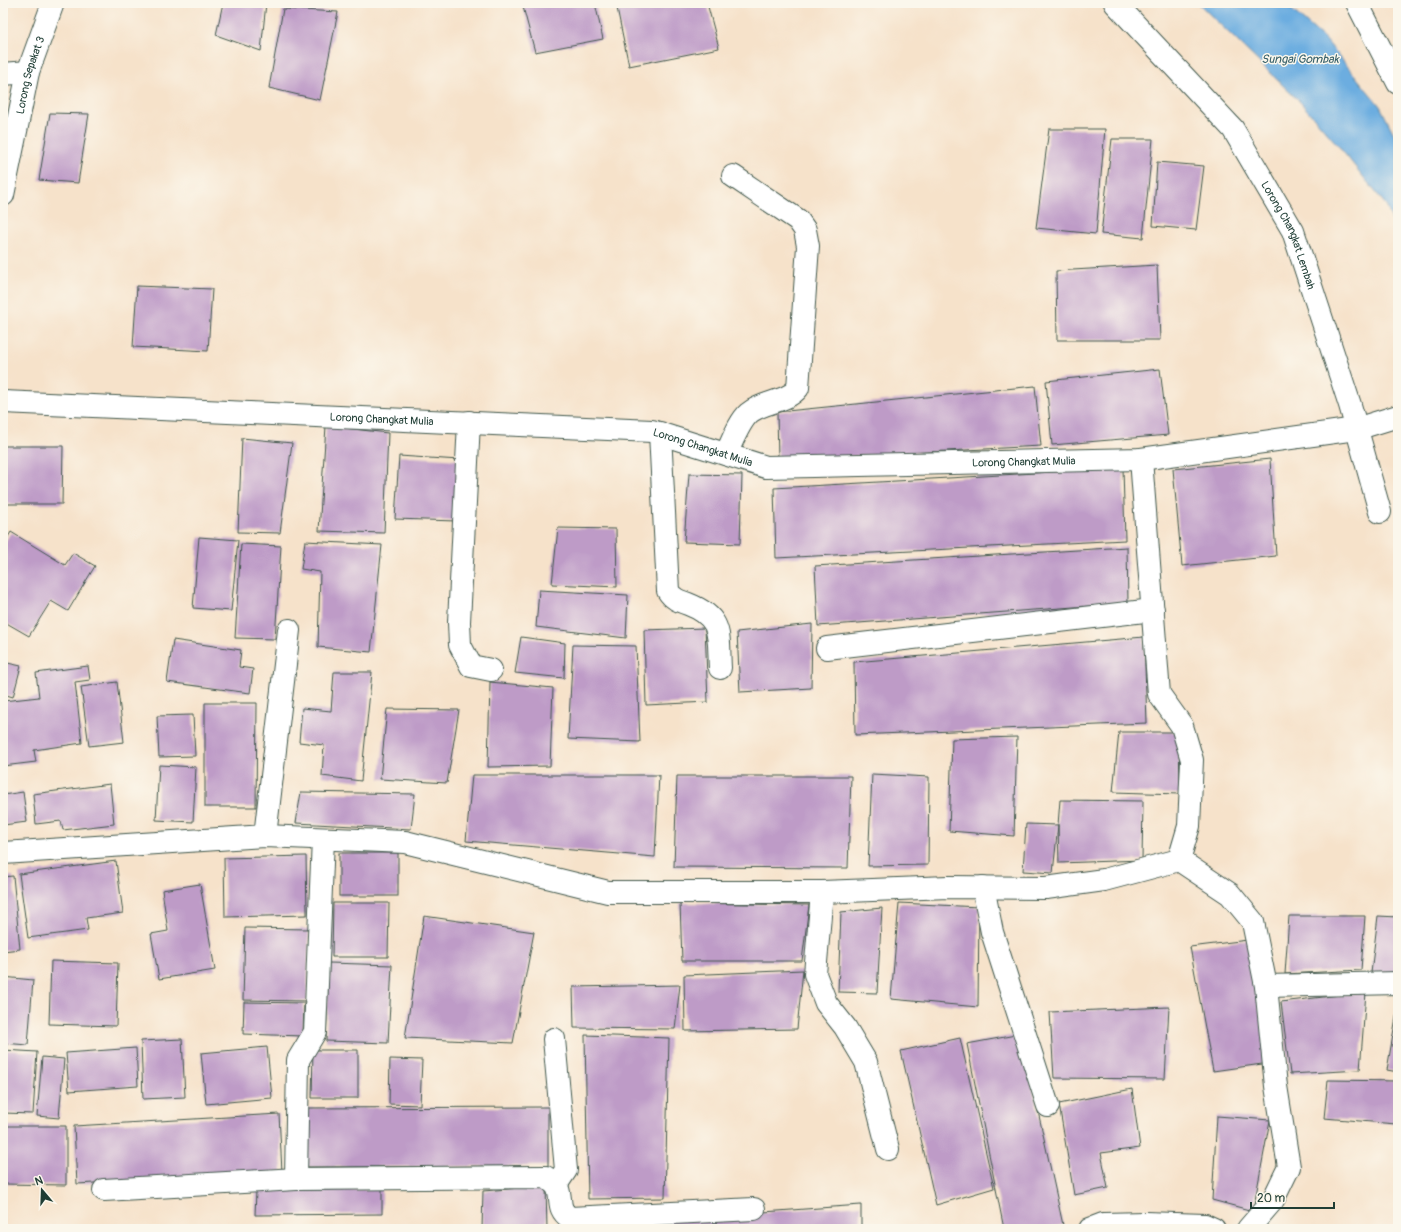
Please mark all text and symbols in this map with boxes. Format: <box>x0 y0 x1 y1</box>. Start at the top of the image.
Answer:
street label: Lorong Sepakat 3 <box>13 34 47 115</box>
water label: Sungai Gombak <box>1261 52 1340 67</box>
street label: Lorong Changkat Lembah <box>1259 179 1318 291</box>
street label: Lorong Changkat Mulia <box>329 410 434 428</box>
street label: Lorong Changkat Mulia <box>651 425 754 469</box>
street label: Lorong Changkat Mulia <box>972 454 1076 469</box>
north arrow <box>22 1170 62 1210</box>
text: N <box>33 1173 45 1188</box>
scale bar <box>1251 1184 1334 1210</box>
text: 20 m <box>1257 1191 1286 1206</box>

